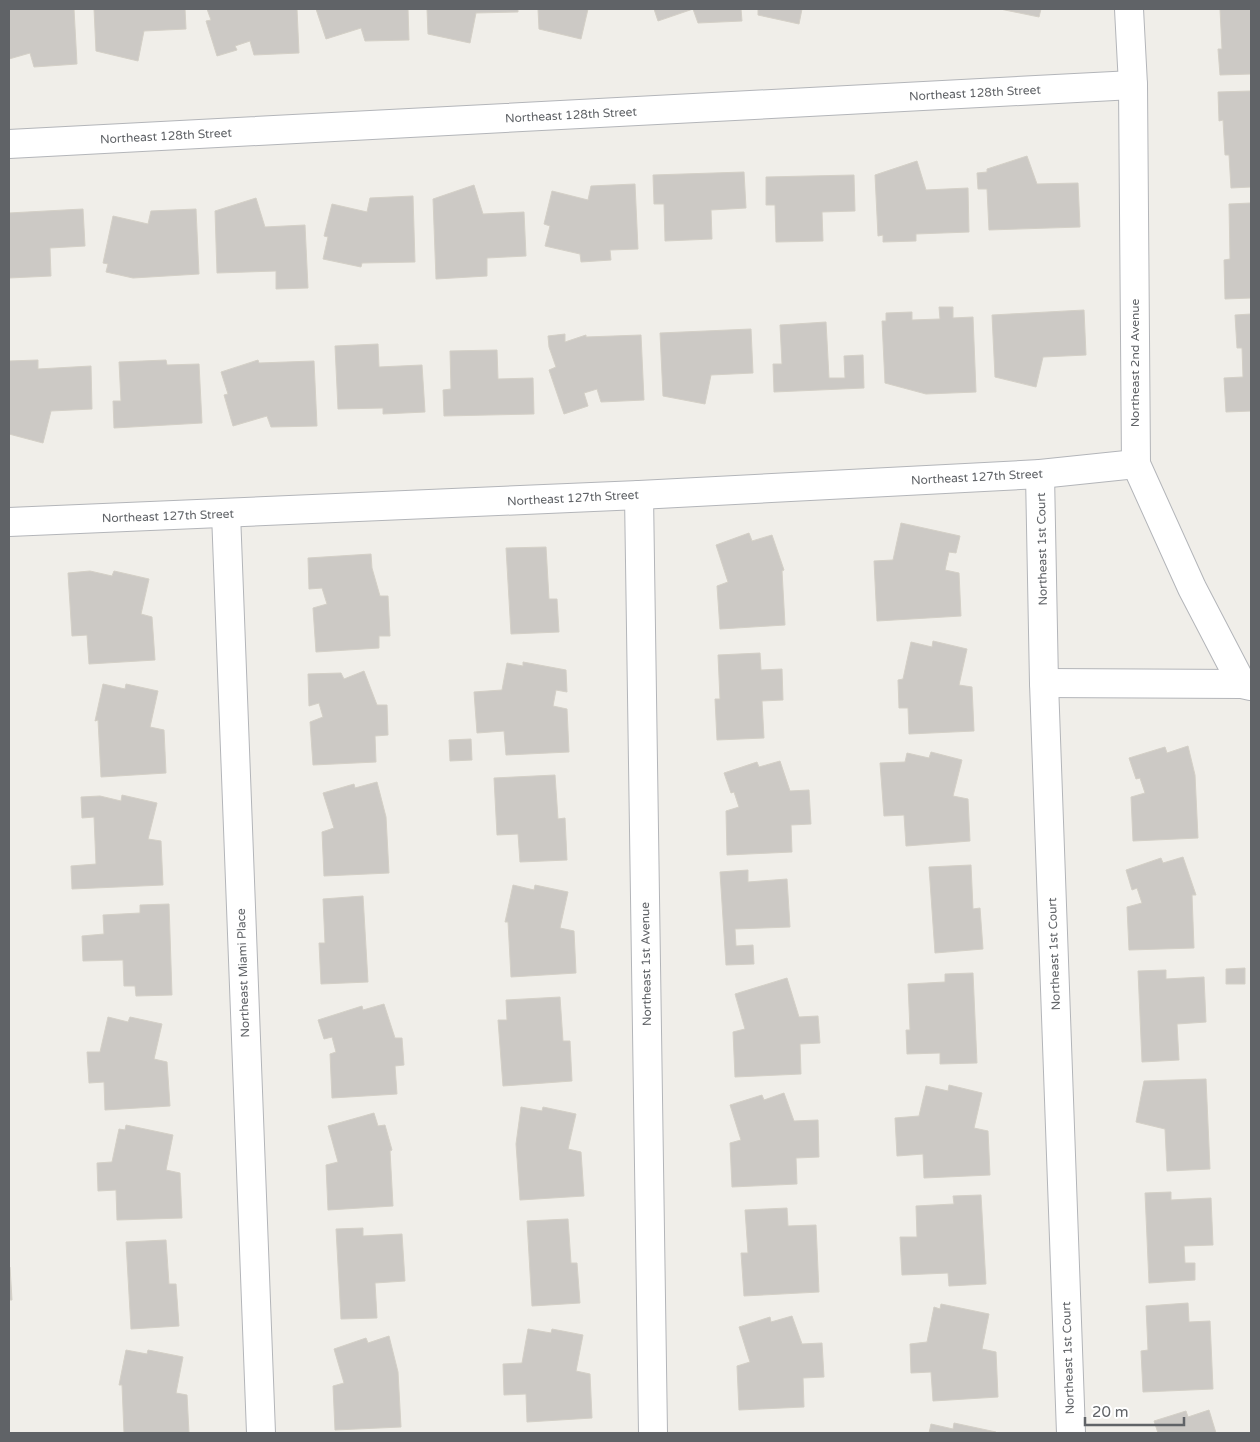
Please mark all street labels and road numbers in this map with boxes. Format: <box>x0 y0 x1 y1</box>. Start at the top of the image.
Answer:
street label: Northeast 128th Street <box>909 83 1042 103</box>
street label: Northeast 128th Street <box>505 105 638 125</box>
street label: Northeast 128th Street <box>100 126 233 146</box>
street label: Northeast 2nd Avenue <box>1128 298 1142 427</box>
street label: Northeast 127th Street <box>911 467 1044 487</box>
street label: Northeast 127th Street <box>507 488 640 508</box>
street label: Northeast 1st Court <box>1034 492 1050 606</box>
street label: Northeast 127th Street <box>102 507 235 525</box>
street label: Northeast 1st Court <box>1045 897 1063 1011</box>
street label: Northeast 1st Avenue <box>638 902 654 1026</box>
street label: Northeast Miami Place <box>234 908 252 1038</box>
street label: Northeast 1st Court <box>1059 1301 1077 1415</box>

